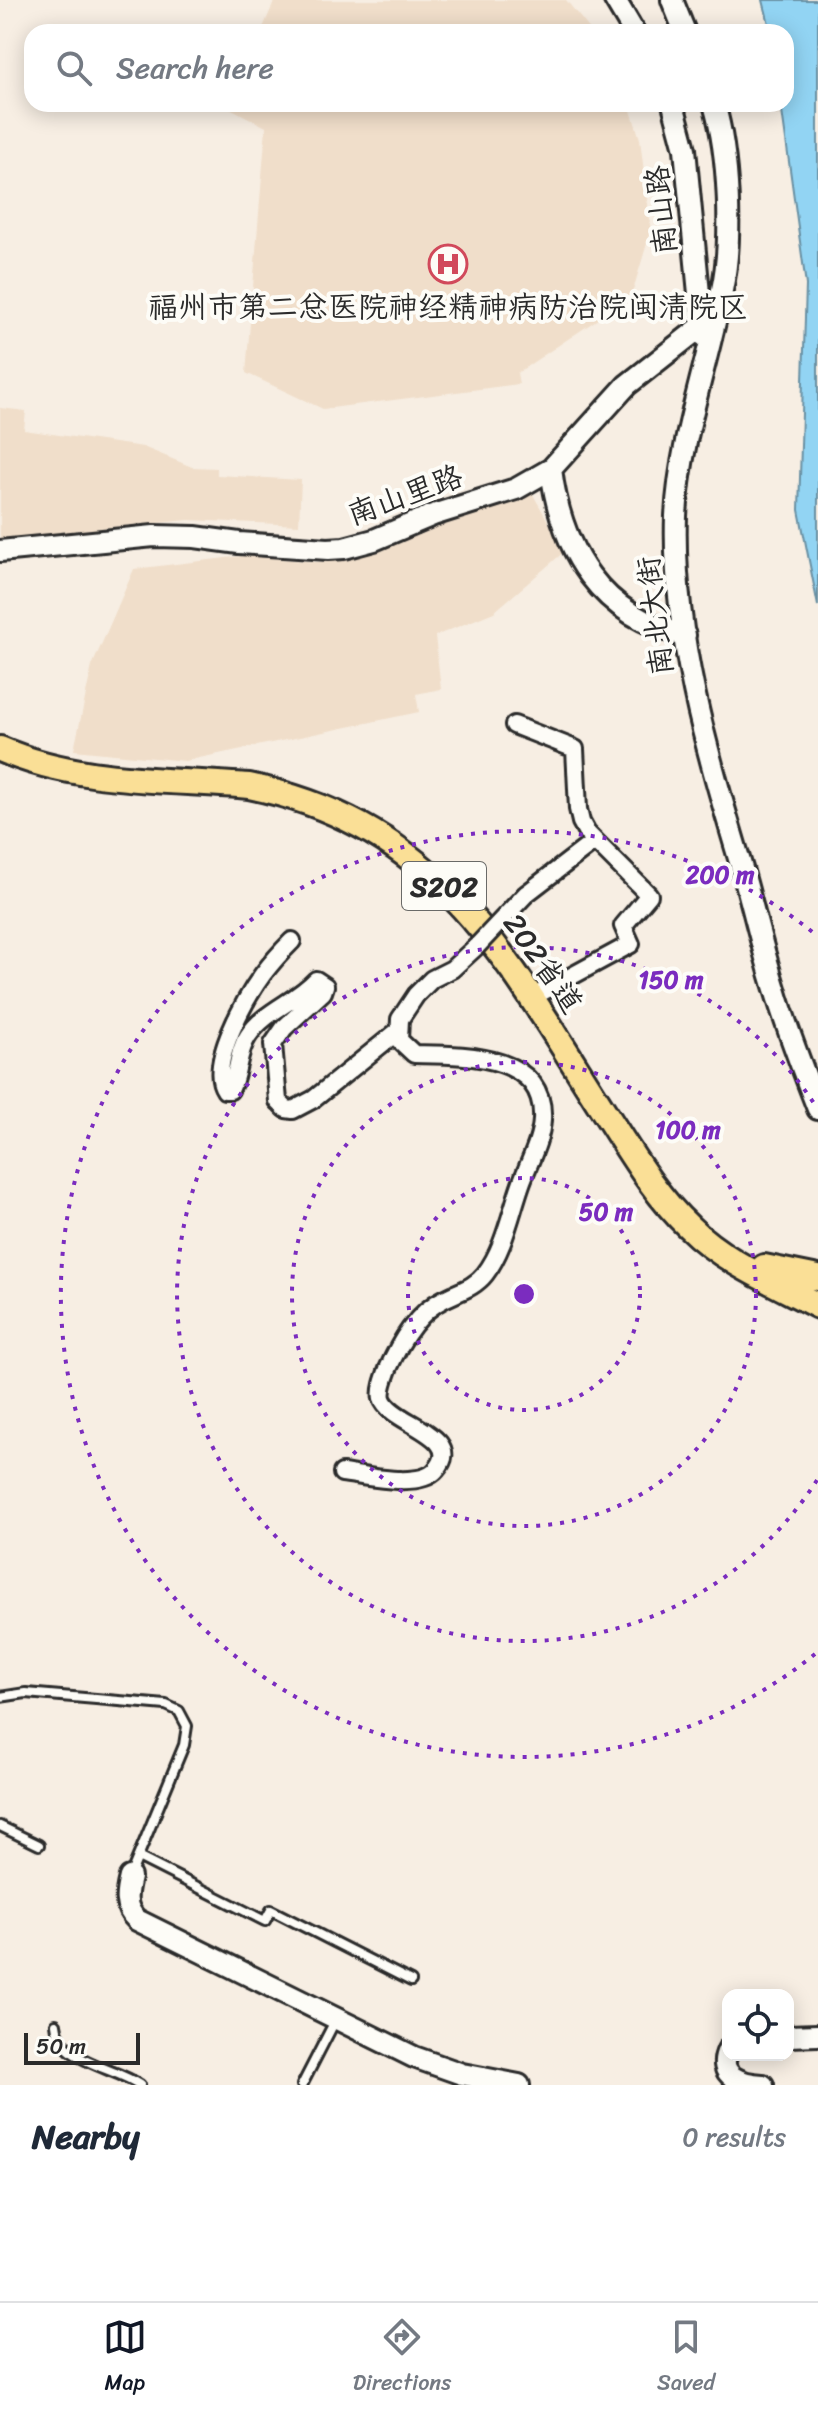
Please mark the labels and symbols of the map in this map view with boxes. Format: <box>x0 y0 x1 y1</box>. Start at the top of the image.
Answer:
street label: 南山路 <box>629 162 693 258</box>
hospital icon: 福州市第二总医院神经精神病防治院闽清院区 <box>427 243 469 285</box>
place label: 福州市第二总医院神经精神病防治院闽清院区 <box>148 280 748 334</box>
street label: 南山里路 <box>339 449 471 541</box>
street label: 南北大街 <box>621 553 689 679</box>
text: 200 m <box>685 854 755 896</box>
road number: S202 <box>402 862 486 910</box>
street label: 202省道 <box>488 901 598 1025</box>
text: 150 m <box>639 959 704 1001</box>
text: 100 m <box>655 1109 721 1151</box>
text: 50 m <box>579 1191 634 1233</box>
centre of rings <box>510 1280 538 1308</box>
scale bar <box>24 2029 140 2065</box>

